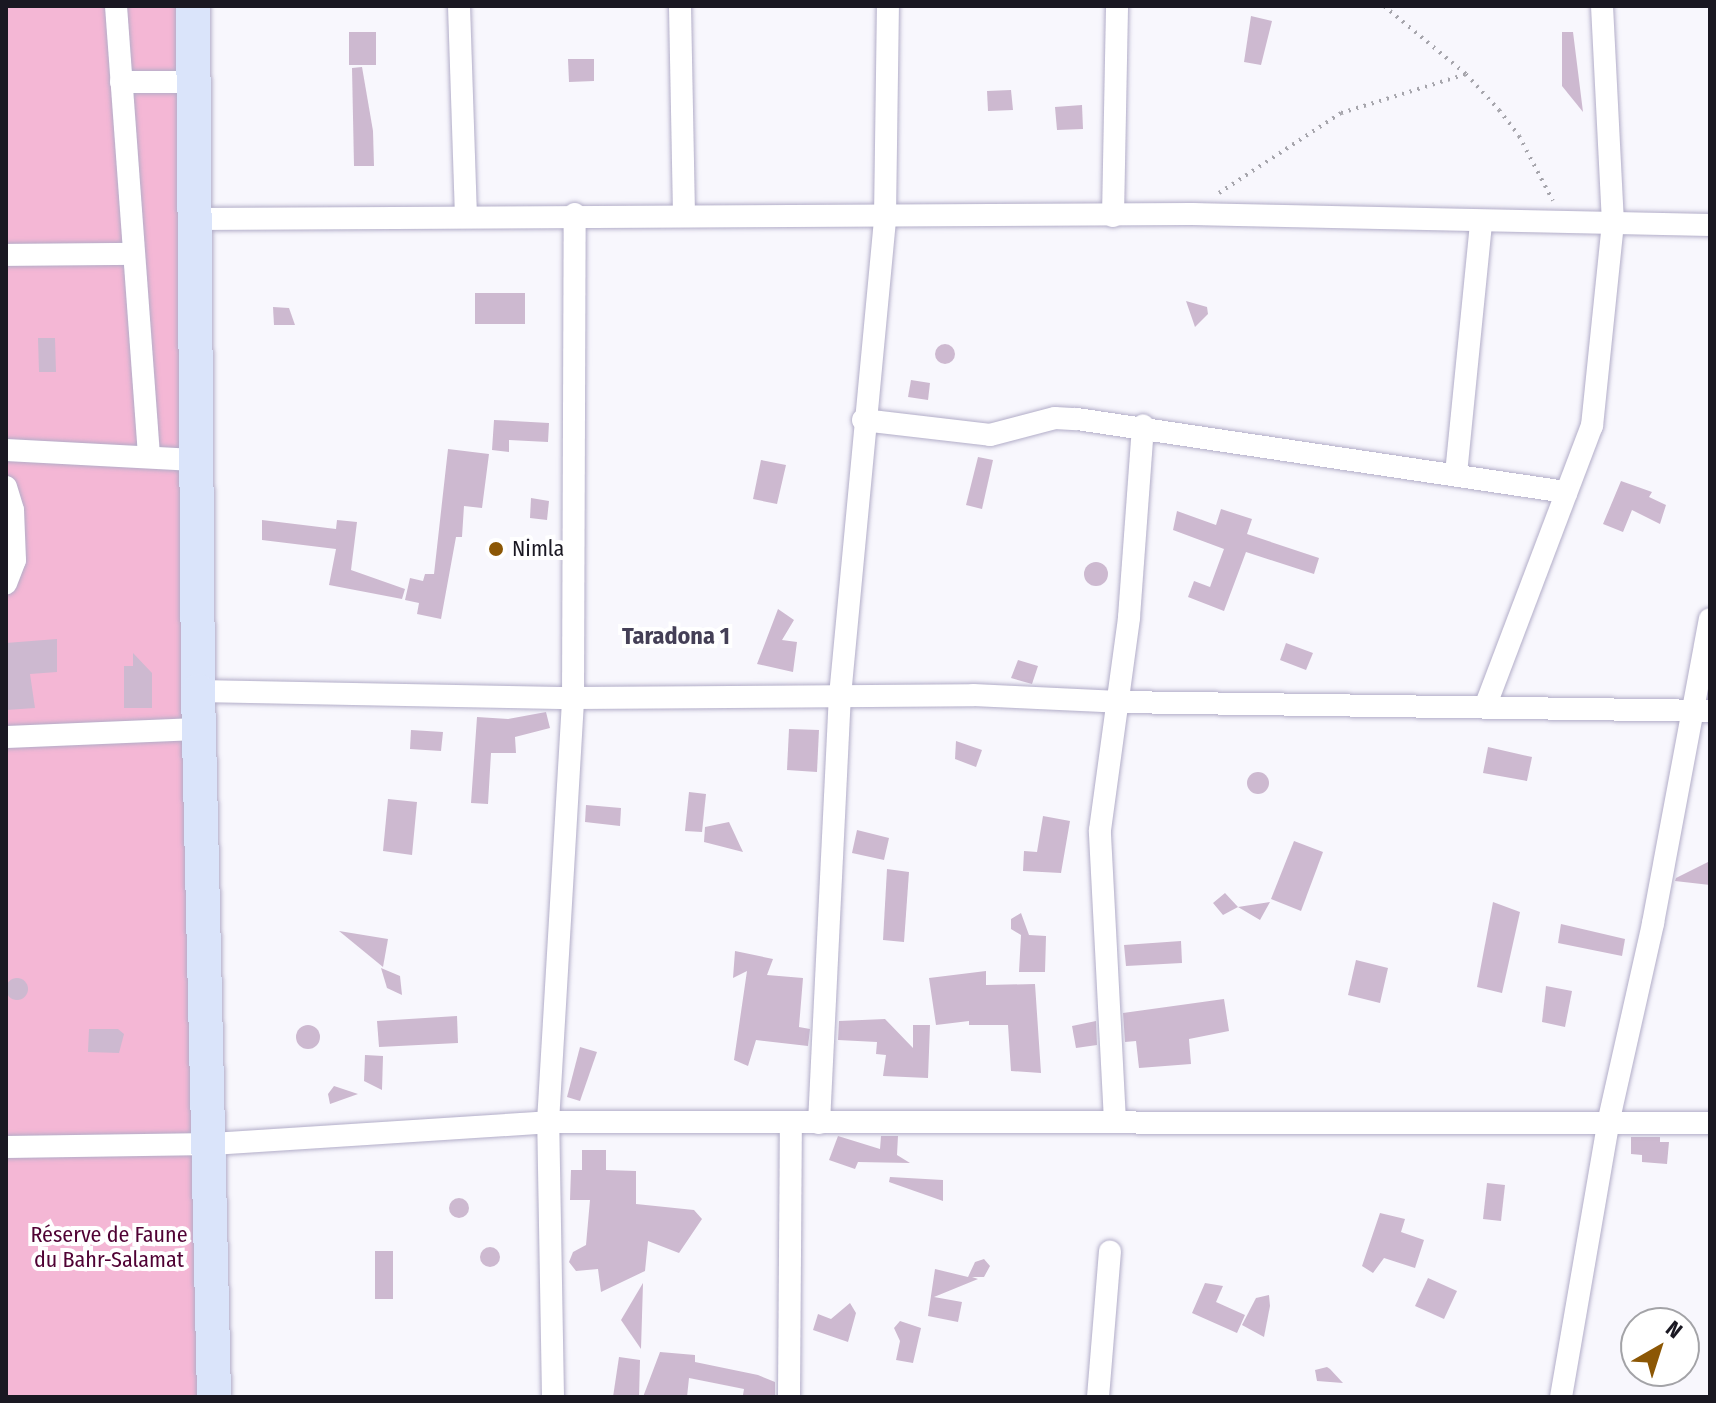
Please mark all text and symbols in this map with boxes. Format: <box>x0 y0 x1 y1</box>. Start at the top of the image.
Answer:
place label: Nimla <box>512 536 564 562</box>
marker: Nimla <box>487 540 505 558</box>
district label: Taradona 1 <box>622 623 730 651</box>
park label: Réserve de Faune du Bahr-Salamat <box>30 1221 188 1272</box>
north arrow <box>1620 1307 1700 1387</box>
text: N <box>1661 1315 1688 1344</box>

